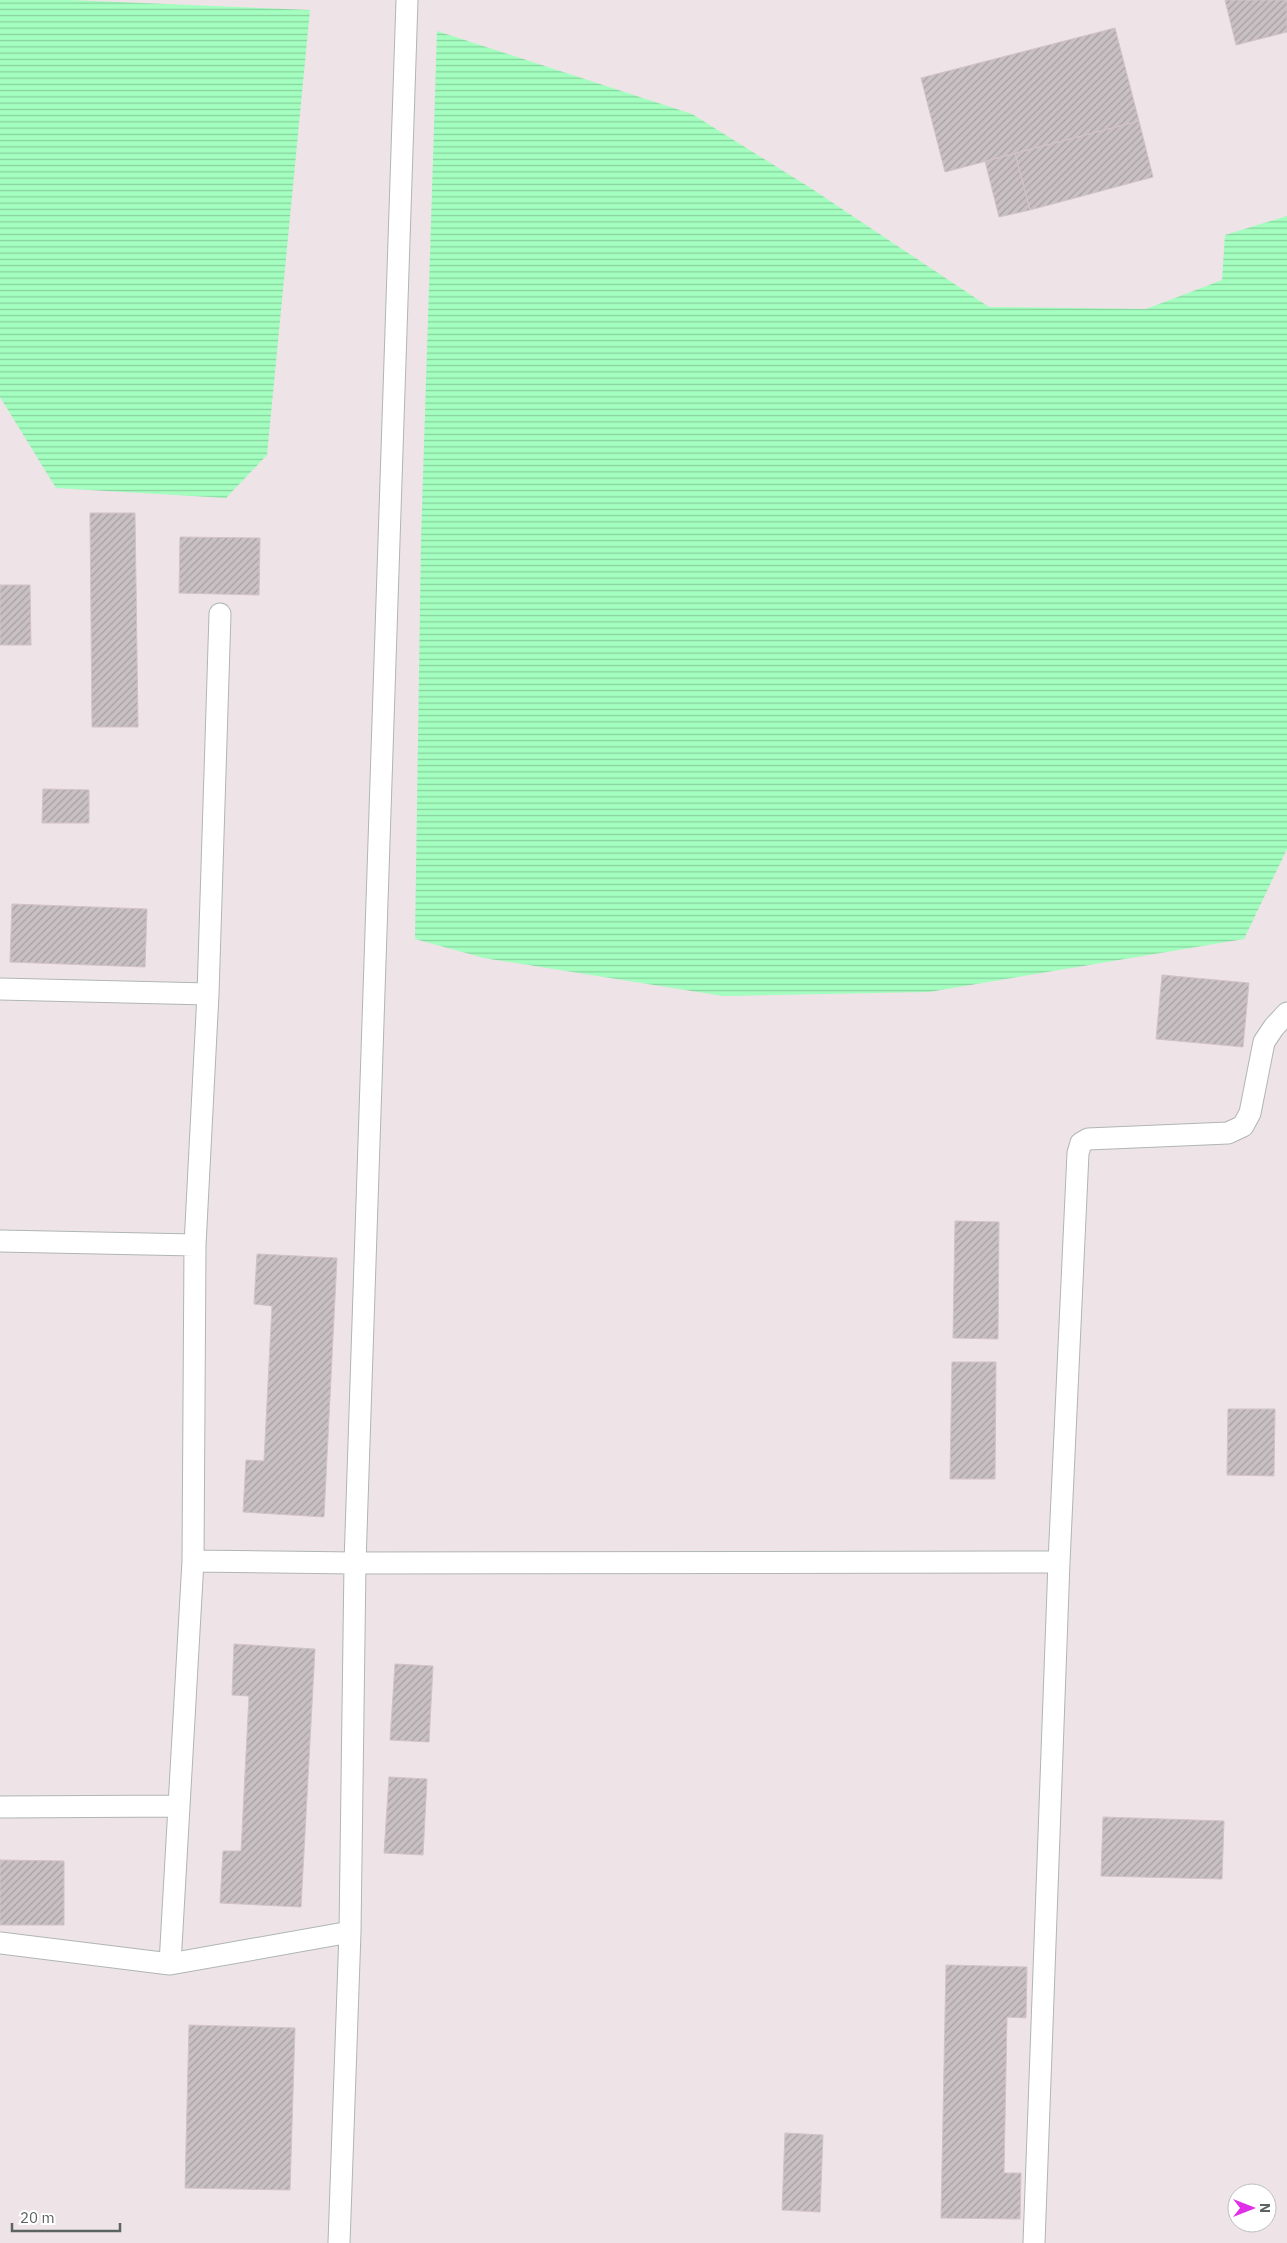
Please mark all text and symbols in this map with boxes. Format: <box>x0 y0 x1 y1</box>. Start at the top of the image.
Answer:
north arrow <box>1227 2183 1277 2233</box>
scale bar <box>12 2200 120 2232</box>
text: N <box>1256 2203 1274 2213</box>
text: 20 m <box>20 2208 55 2227</box>

